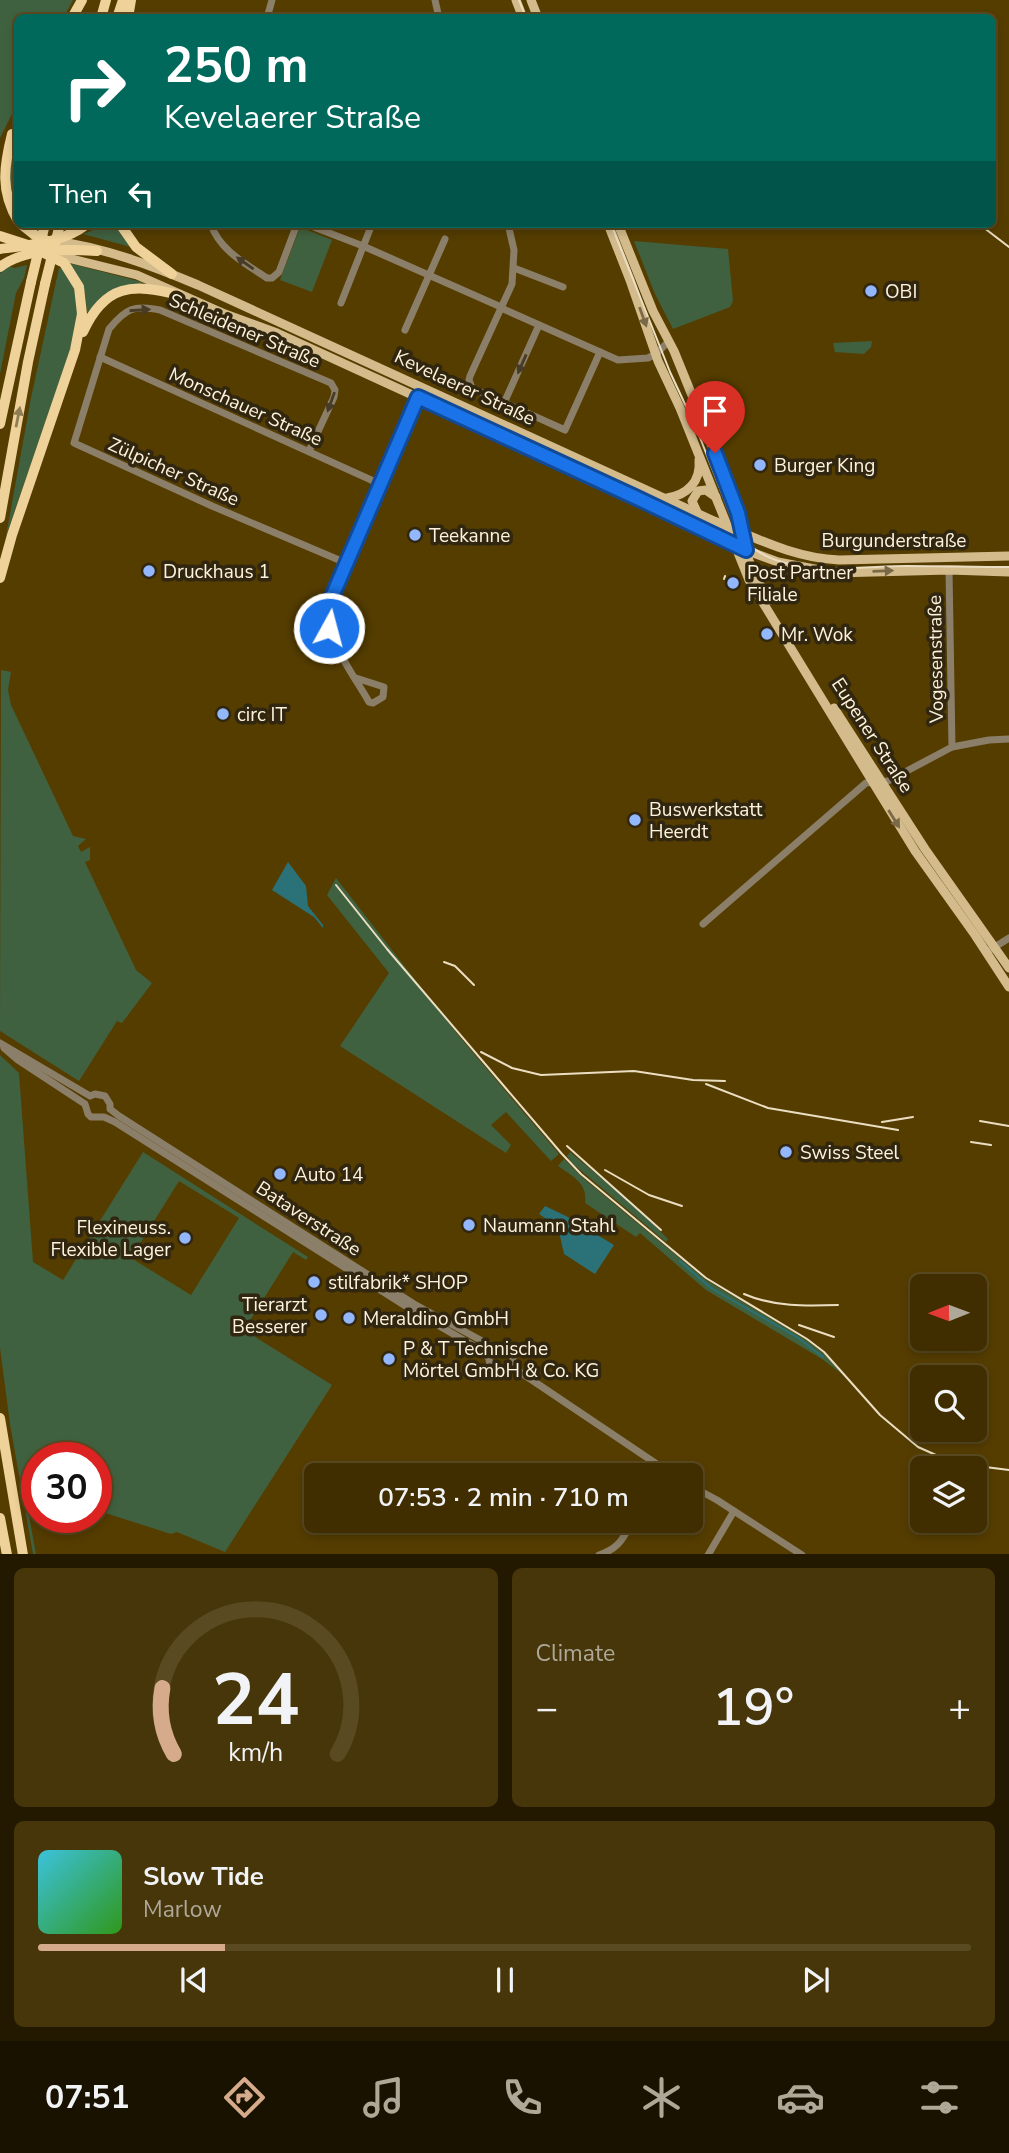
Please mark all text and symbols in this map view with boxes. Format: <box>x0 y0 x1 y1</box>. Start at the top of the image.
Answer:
text: 250 m <box>164 32 308 99</box>
icon: right <box>49 42 140 133</box>
text: Kevelaerer Straße <box>164 96 421 139</box>
icon: left <box>122 175 160 213</box>
text: Then <box>49 177 108 212</box>
one-way arrow <box>236 256 254 270</box>
place label: OBI <box>885 279 917 305</box>
marker: OBI <box>863 283 879 299</box>
street label: Schleidener Straße <box>165 287 324 375</box>
one-way arrow <box>129 304 151 315</box>
one-way arrow <box>638 307 649 328</box>
street label: Kevelaerer Straße <box>390 344 539 432</box>
one-way arrow <box>516 354 528 374</box>
street label: Monschauer Straße <box>165 361 327 452</box>
pin <box>685 381 745 453</box>
one-way arrow <box>325 392 336 413</box>
icon: arrive <box>696 392 734 430</box>
one-way arrow <box>12 406 23 428</box>
street label: Zülpicher Straße <box>104 431 243 512</box>
place label: Burger King <box>774 453 875 479</box>
marker: Burger King <box>752 457 768 473</box>
place label: Teekanne <box>429 523 510 549</box>
marker: Teekanne <box>407 527 423 543</box>
street label: Burgunderstraße <box>822 528 966 554</box>
place label: Druckhaus 1 <box>163 559 270 585</box>
place label: Post Partner Filiale <box>747 560 853 608</box>
marker: Druckhaus 1 <box>141 563 157 579</box>
one-way arrow <box>872 566 894 577</box>
marker: Post Partner Filiale <box>725 575 741 591</box>
position arrow <box>292 591 366 665</box>
street label: Vogesenstraße <box>922 595 950 724</box>
place label: Mr. Wok <box>781 622 853 648</box>
marker: Mr. Wok <box>759 626 775 642</box>
street label: Eupener Straße <box>825 673 919 798</box>
place label: circ IT <box>237 702 287 728</box>
marker: circ IT <box>215 706 231 722</box>
place label: Buswerkstatt Heerdt <box>649 797 763 845</box>
one-way arrow <box>888 809 901 828</box>
marker: Buswerkstatt Heerdt <box>627 812 643 828</box>
place label: Swiss Steel <box>800 1140 900 1166</box>
marker: Swiss Steel <box>778 1144 794 1160</box>
place label: Auto 14 <box>294 1162 363 1188</box>
marker: Auto 14 <box>272 1166 288 1182</box>
street label: Bataverstraße <box>251 1175 366 1262</box>
place label: Naumann Stahl <box>483 1213 616 1239</box>
place label: Flexineuss. Flexible Lager <box>51 1215 171 1263</box>
marker: Naumann Stahl <box>461 1217 477 1233</box>
marker: Flexineuss. Flexible Lager <box>177 1230 193 1246</box>
place label: stilfabrik* SHOP <box>328 1270 468 1296</box>
marker: stilfabrik* SHOP <box>306 1274 322 1290</box>
north arrow <box>910 1274 987 1351</box>
map controls <box>910 1274 987 1533</box>
place label: Tierarzt Besserer <box>232 1292 307 1340</box>
place label: Meraldino GmbH <box>363 1306 509 1332</box>
marker: Tierarzt Besserer <box>313 1307 329 1323</box>
marker: Meraldino GmbH <box>341 1310 357 1326</box>
place label: P & T Technische Mörtel GmbH & Co. KG <box>403 1336 599 1384</box>
marker: P & T Technische Mörtel GmbH & Co. KG <box>381 1351 397 1367</box>
button: search <box>910 1365 987 1442</box>
speed limit sign: 30 <box>21 1442 112 1533</box>
button: layers <box>910 1456 987 1533</box>
text: 07:53 · 2 min · 710 m <box>378 1480 629 1515</box>
text: Climate <box>536 1638 615 1669</box>
text: 24 <box>212 1650 299 1750</box>
text: 19° <box>712 1672 794 1743</box>
text: − <box>536 1683 558 1734</box>
text: + <box>948 1683 971 1734</box>
text: km/h <box>228 1735 283 1769</box>
text: Slow Tide <box>143 1859 264 1894</box>
text: Marlow <box>143 1894 222 1925</box>
icon: previous <box>175 1961 213 1999</box>
icon: pause <box>486 1961 524 1999</box>
icon: next <box>797 1961 835 1999</box>
icon: directions <box>220 2073 269 2122</box>
icon: music <box>359 2073 408 2122</box>
icon: phone <box>498 2073 547 2122</box>
icon: climate <box>637 2073 686 2122</box>
icon: car <box>776 2073 825 2122</box>
icon: filters <box>915 2073 964 2122</box>
text: 07:51 <box>45 2076 130 2119</box>

